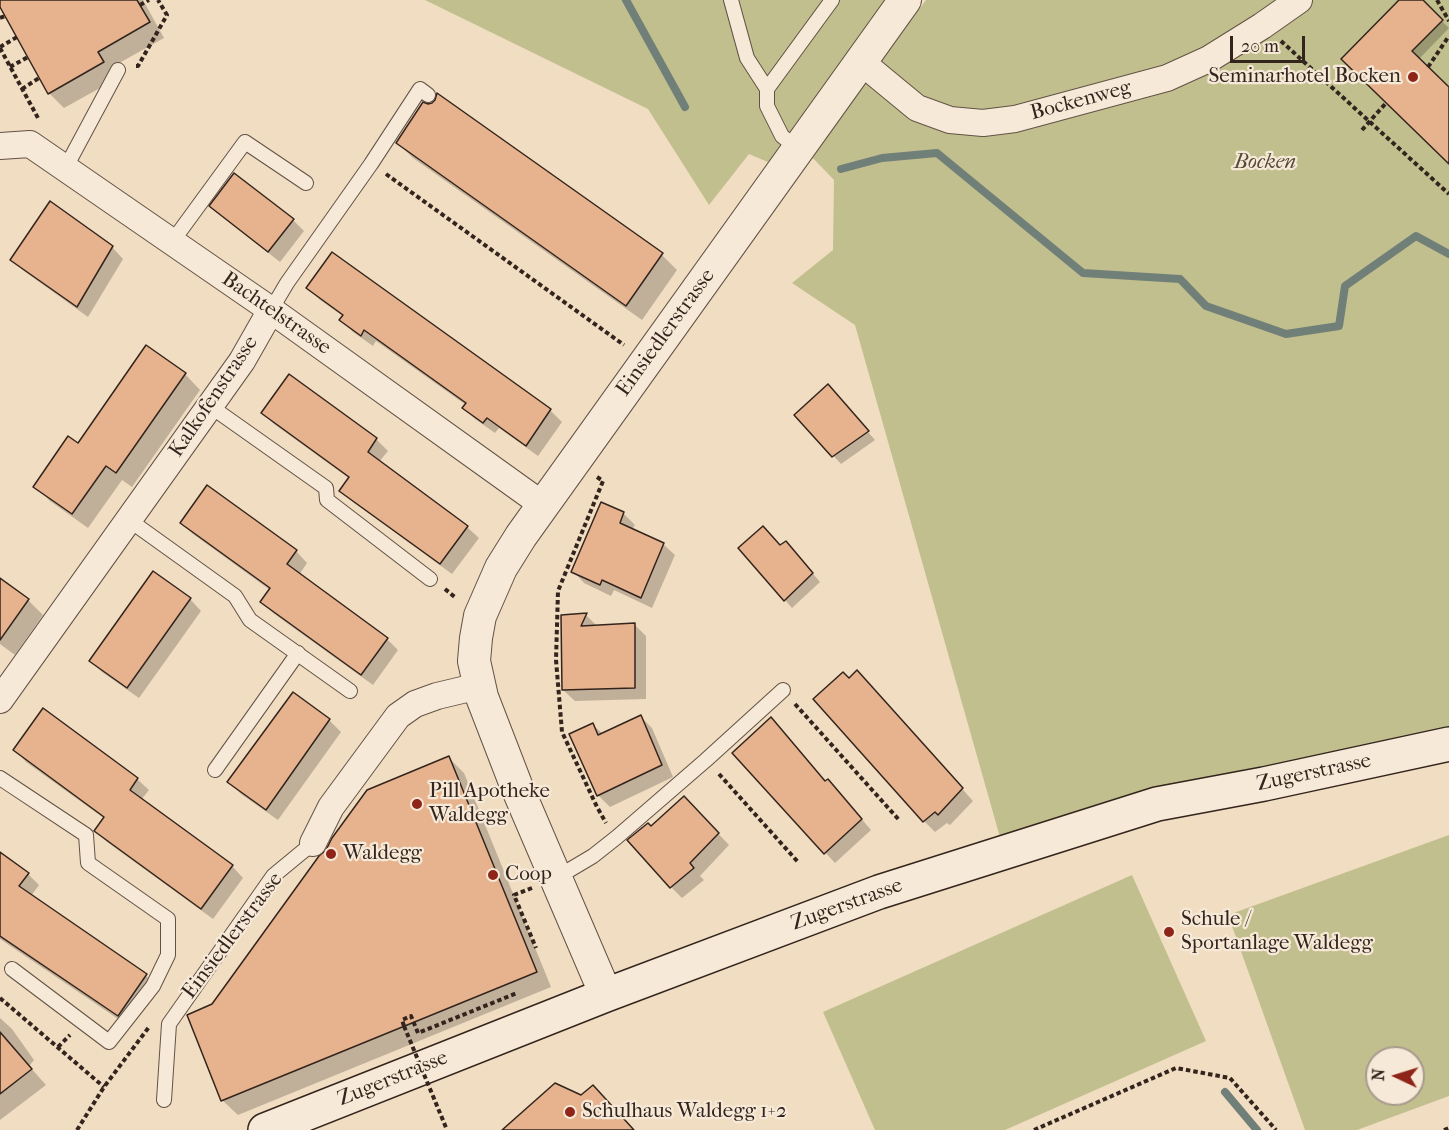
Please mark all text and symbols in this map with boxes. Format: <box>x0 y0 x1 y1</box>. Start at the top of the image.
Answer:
scale bar <box>1233 24 1308 62</box>
text: 20 m <box>1241 36 1279 57</box>
place label: Seminarhotel Bocken <box>1208 64 1401 90</box>
marker: Seminarhotel Bocken <box>1406 70 1420 84</box>
street label: Bockenweg <box>1028 76 1134 126</box>
park label: Bocken <box>1234 150 1296 176</box>
street label: Einsiedlerstrasse <box>611 264 721 402</box>
street label: Bachtelstrasse <box>217 267 335 361</box>
street label: Kalkofenstrasse <box>164 332 264 462</box>
street label: Zugerstrasse <box>1254 749 1374 797</box>
place label: Pill Apotheke Waldegg <box>429 779 550 829</box>
marker: Pill Apotheke Waldegg <box>410 797 424 811</box>
place label: Waldegg <box>343 841 422 867</box>
marker: Waldegg <box>324 847 338 861</box>
place label: Coop <box>505 862 552 888</box>
street label: Einsiedlerstrasse <box>177 868 289 1004</box>
marker: Coop <box>486 868 500 882</box>
street label: Zugerstrasse <box>788 873 906 937</box>
place label: Schule / Sportanlage Waldegg <box>1181 907 1373 957</box>
marker: Schule / Sportanlage Waldegg <box>1162 925 1176 939</box>
street label: Zugerstrasse <box>334 1046 452 1112</box>
north arrow <box>1365 1046 1425 1106</box>
text: N <box>1369 1068 1388 1082</box>
place label: Schulhaus Waldegg 1+2 <box>582 1099 787 1125</box>
marker: Schulhaus Waldegg 1+2 <box>563 1105 577 1119</box>

